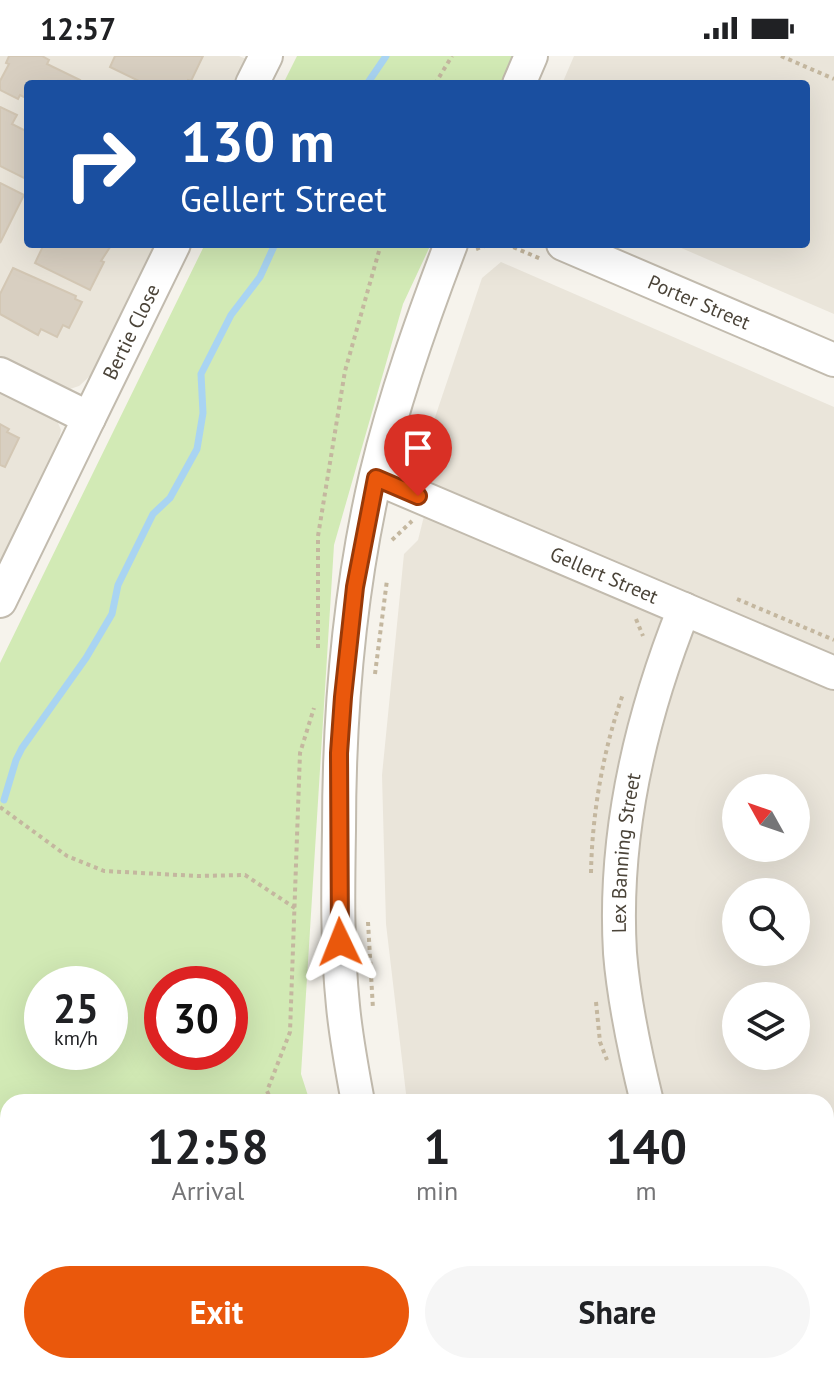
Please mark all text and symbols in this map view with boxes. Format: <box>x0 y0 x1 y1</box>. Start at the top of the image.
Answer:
text: 12:57 <box>40 9 116 48</box>
text: 130 m <box>180 105 335 177</box>
icon: right <box>48 112 152 216</box>
text: Gellert Street <box>180 175 387 222</box>
street label: Porter Street <box>644 269 754 336</box>
street label: Bertie Close <box>97 280 166 384</box>
pin <box>384 414 452 496</box>
icon: arrive <box>396 426 440 470</box>
street label: Gellert Street <box>546 541 662 610</box>
street label: Lex Banning Street <box>606 770 647 933</box>
north arrow <box>722 774 810 862</box>
map controls <box>722 774 810 1070</box>
button: search <box>722 878 810 966</box>
position arrow <box>298 900 382 984</box>
speed limit sign: 30 <box>144 966 248 1070</box>
text: 25 <box>53 982 99 1034</box>
button: layers <box>722 982 810 1070</box>
text: km/h <box>54 1025 98 1051</box>
text: 12:58 <box>147 1115 269 1177</box>
text: 1 <box>423 1115 451 1177</box>
text: 140 <box>605 1115 687 1177</box>
text: Arrival <box>172 1174 244 1207</box>
text: min <box>416 1174 458 1207</box>
text: m <box>636 1174 657 1207</box>
button: Exit <box>24 1266 409 1358</box>
button: Share <box>425 1266 810 1358</box>

